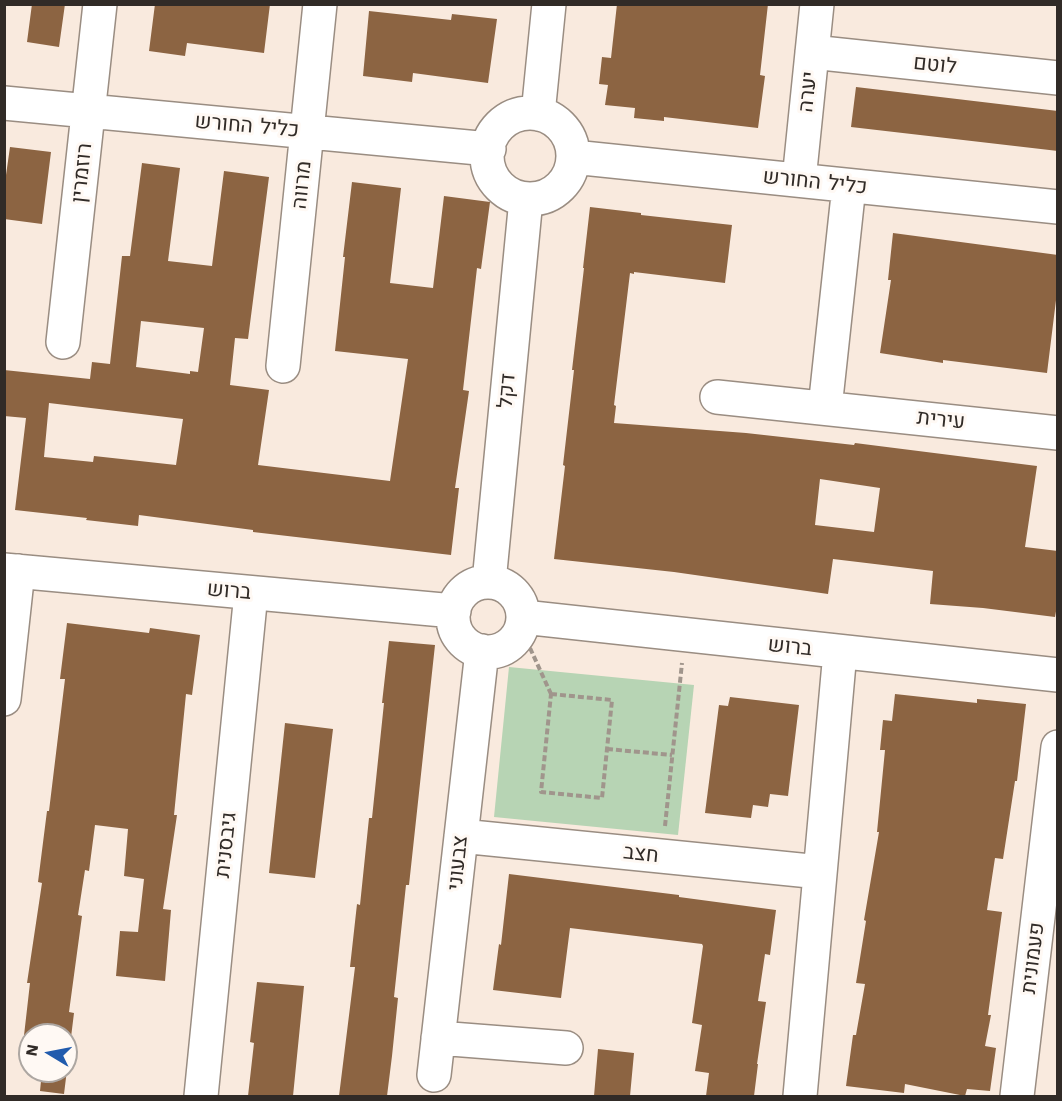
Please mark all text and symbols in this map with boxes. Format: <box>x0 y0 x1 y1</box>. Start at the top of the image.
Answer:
street label: לוטם <box>912 50 958 80</box>
street label: יערה <box>793 70 823 114</box>
street label: כליל החורש <box>194 109 300 143</box>
street label: רוזמרין <box>66 142 98 204</box>
street label: מרווה <box>287 160 317 210</box>
street label: כליל החורש <box>762 164 868 200</box>
street label: דקל <box>493 373 521 409</box>
street label: עירית <box>916 405 966 435</box>
street label: ברוש <box>206 577 252 605</box>
street label: ברוש <box>767 632 813 662</box>
street label: גיבסנית <box>210 811 242 879</box>
street label: צבעוני <box>443 834 473 892</box>
street label: חצב <box>622 840 660 868</box>
street label: פעמונית <box>1016 921 1050 995</box>
north arrow <box>18 1023 78 1083</box>
text: N <box>21 1043 42 1058</box>

